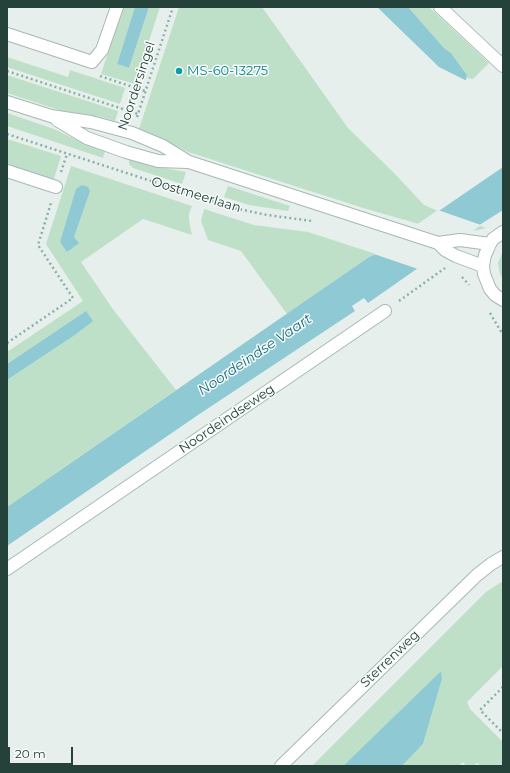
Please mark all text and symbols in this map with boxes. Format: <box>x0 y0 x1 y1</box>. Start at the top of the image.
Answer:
street label: Noordersingel <box>115 40 159 132</box>
place label: MS-60-13275 <box>187 63 268 79</box>
marker: MS-60-13275 <box>174 66 184 76</box>
street label: Oostmeerlaan <box>149 174 243 216</box>
water label: Noordeindse Vaart <box>195 311 315 399</box>
street label: Noordeindseweg <box>176 381 278 457</box>
street label: Sterrenweg <box>357 627 423 691</box>
scale bar <box>10 739 75 765</box>
text: 20 m <box>15 746 46 761</box>

